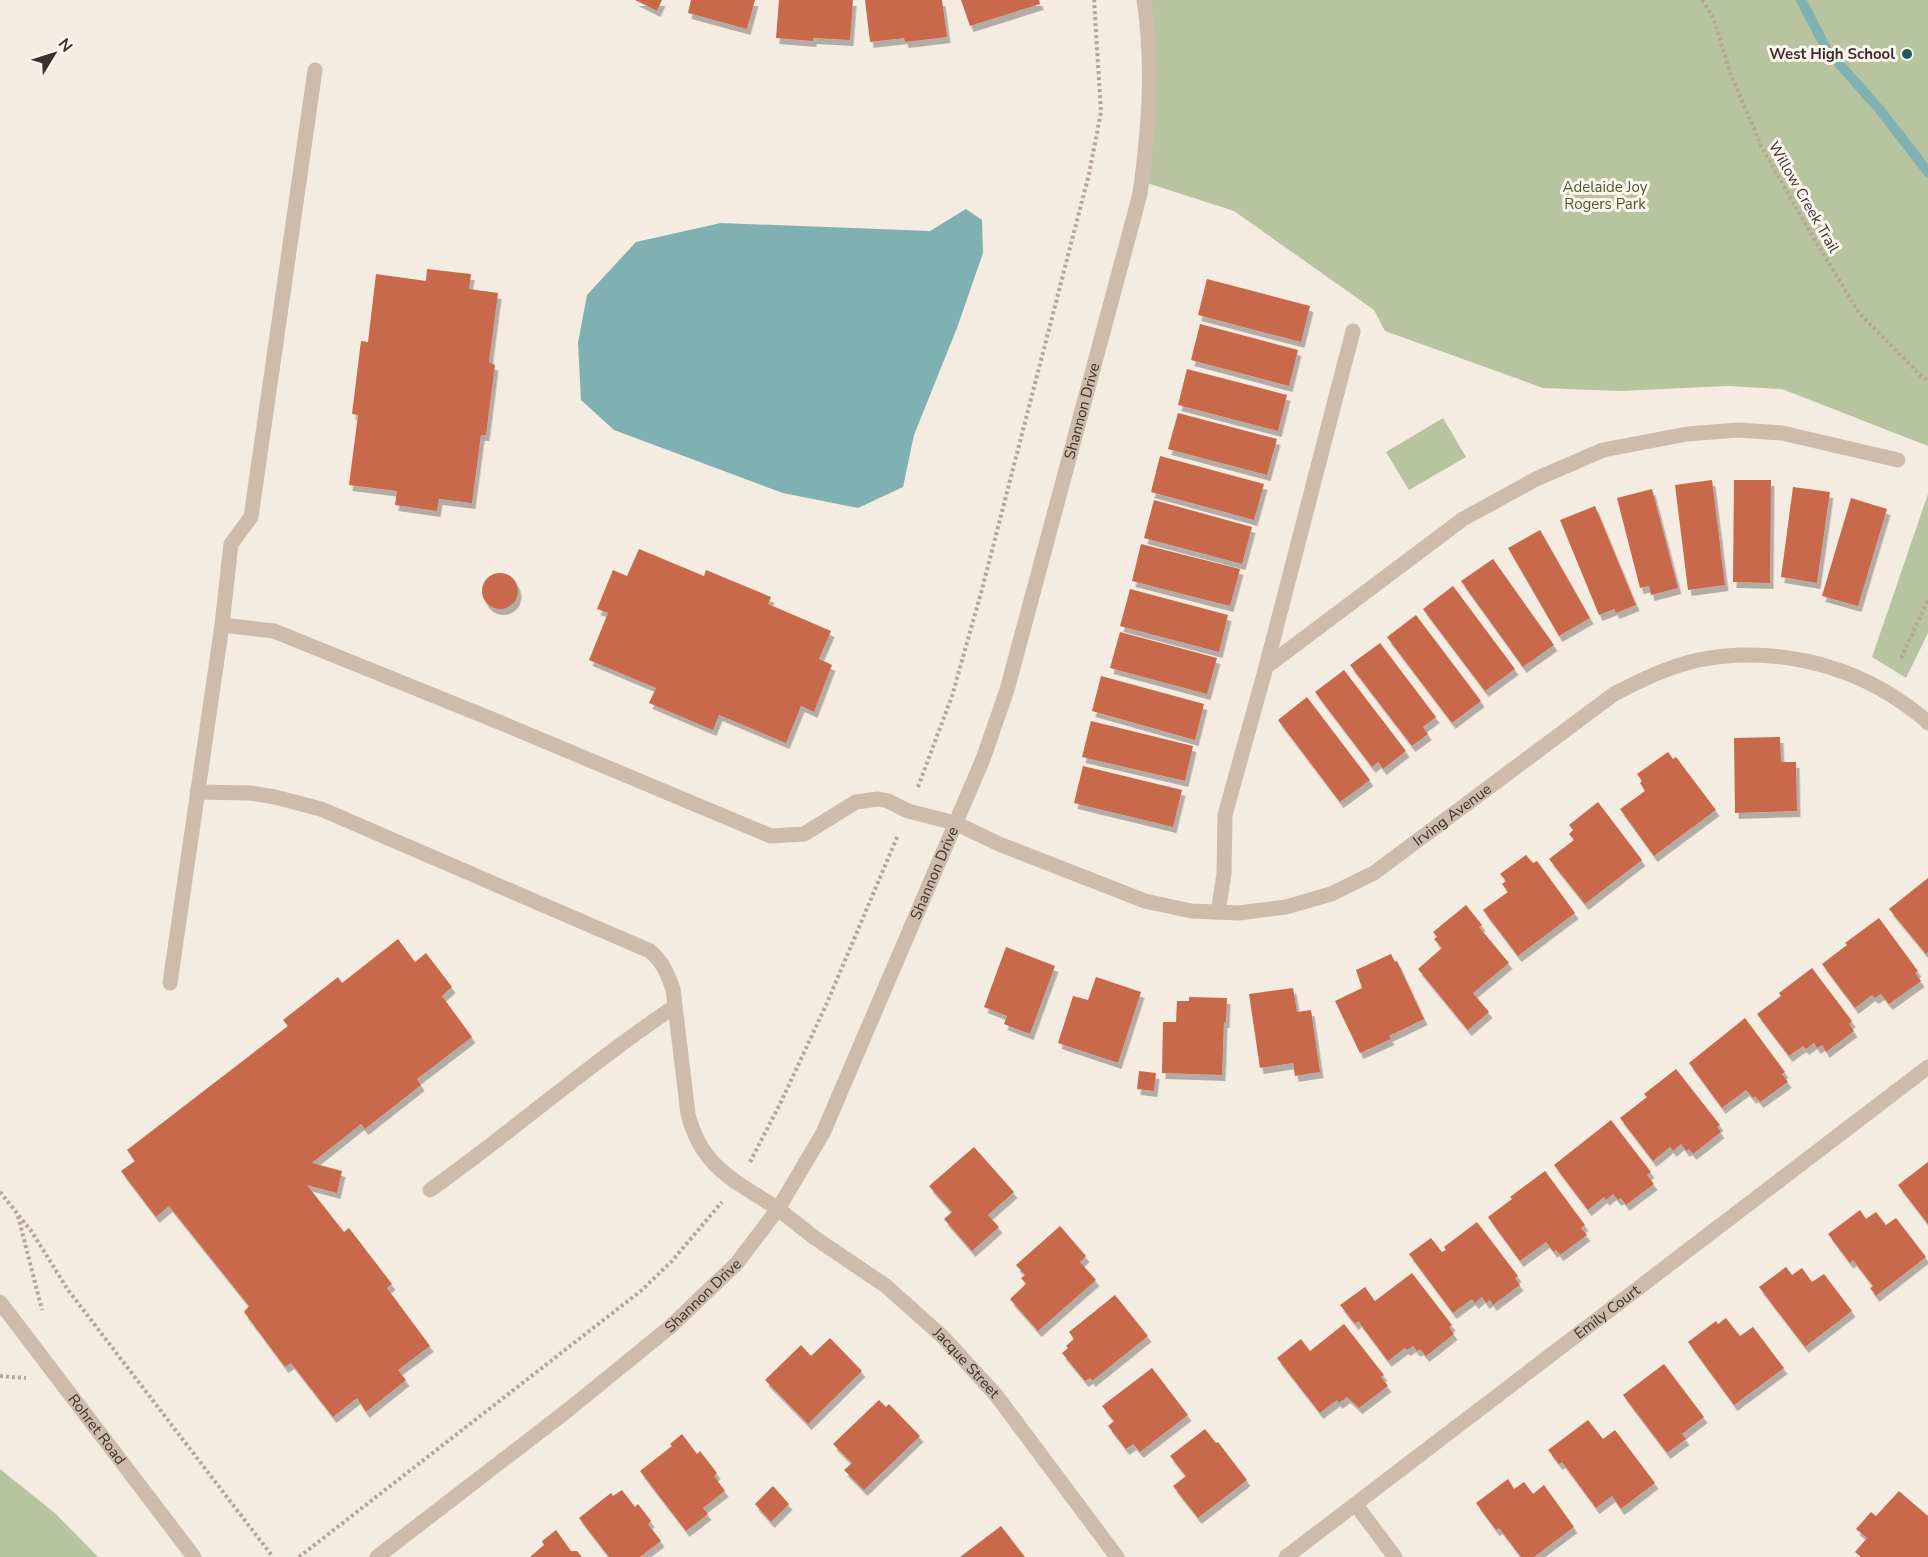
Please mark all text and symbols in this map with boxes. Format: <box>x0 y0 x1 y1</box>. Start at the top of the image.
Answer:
north arrow <box>24 24 84 84</box>
text: N <box>53 34 77 57</box>
place label: West High School <box>1769 44 1895 64</box>
marker: West High School <box>1900 47 1914 61</box>
street label: Willow Creek Trail <box>1764 138 1844 257</box>
park label: Adelaide Joy Rogers Park <box>1563 177 1648 214</box>
street label: Shannon Drive <box>1059 361 1104 461</box>
street label: Irving Avenue <box>1409 779 1495 851</box>
street label: Shannon Drive <box>906 824 963 923</box>
street label: Shannon Drive <box>660 1254 746 1337</box>
street label: Emily Court <box>1570 1280 1645 1344</box>
street label: Jacque Street <box>928 1322 1005 1403</box>
street label: Rohret Road <box>63 1390 130 1469</box>

